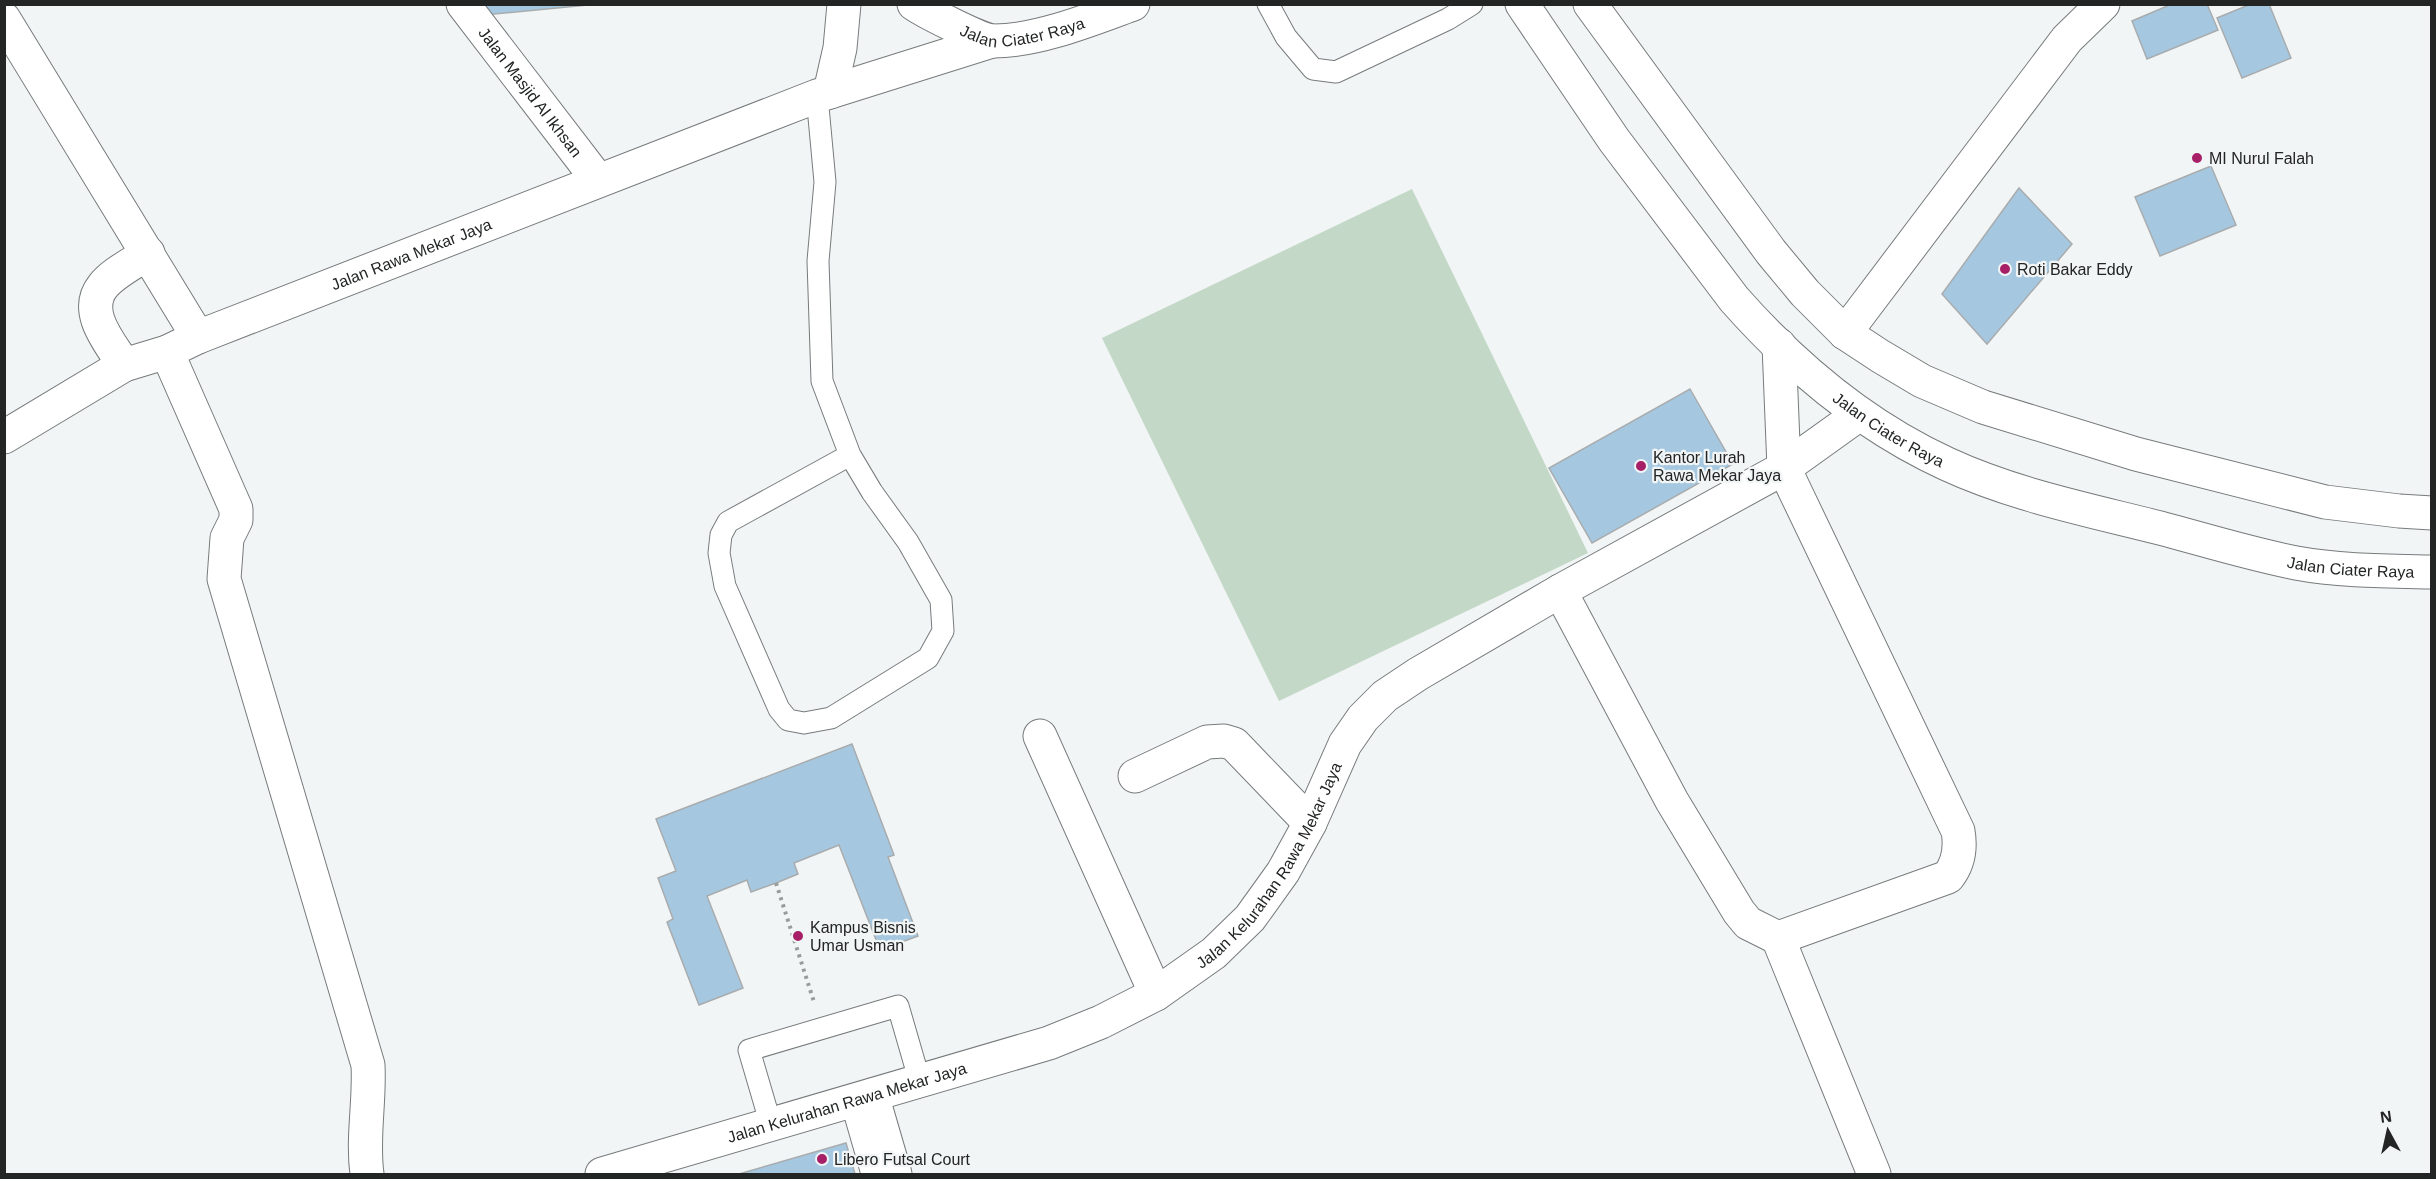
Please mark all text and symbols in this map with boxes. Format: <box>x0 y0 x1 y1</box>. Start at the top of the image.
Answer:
street label: Jalan Ciater Raya <box>957 14 1087 50</box>
street label: Jalan Masjid Al Ikhsan <box>475 24 585 160</box>
place label: MI Nurul Falah <box>2209 150 2314 167</box>
marker: MI Nurul Falah <box>2190 151 2204 165</box>
street label: Jalan Rawa Mekar Jaya <box>329 216 494 293</box>
place label: Roti Bakar Eddy <box>2017 261 2133 278</box>
marker: Roti Bakar Eddy <box>1998 262 2012 276</box>
street label: Jalan Ciater Raya <box>1830 389 1947 470</box>
place label: Kantor Lurah Rawa Mekar Jaya <box>1653 449 1781 484</box>
marker: Kantor Lurah Rawa Mekar Jaya <box>1634 459 1648 473</box>
street label: Jalan Ciater Raya <box>2286 553 2415 581</box>
street label: Jalan Kelurahan Rawa Mekar Jaya <box>1193 760 1345 972</box>
place label: Kampus Bisnis Umar Usman <box>810 919 916 954</box>
marker: Kampus Bisnis Umar Usman <box>791 929 805 943</box>
street label: Jalan Kelurahan Rawa Mekar Jaya <box>725 1060 968 1146</box>
north arrow <box>2358 1101 2418 1161</box>
text: N <box>2379 1107 2393 1126</box>
place label: Libero Futsal Court <box>834 1151 971 1168</box>
marker: Libero Futsal Court <box>815 1152 829 1166</box>

